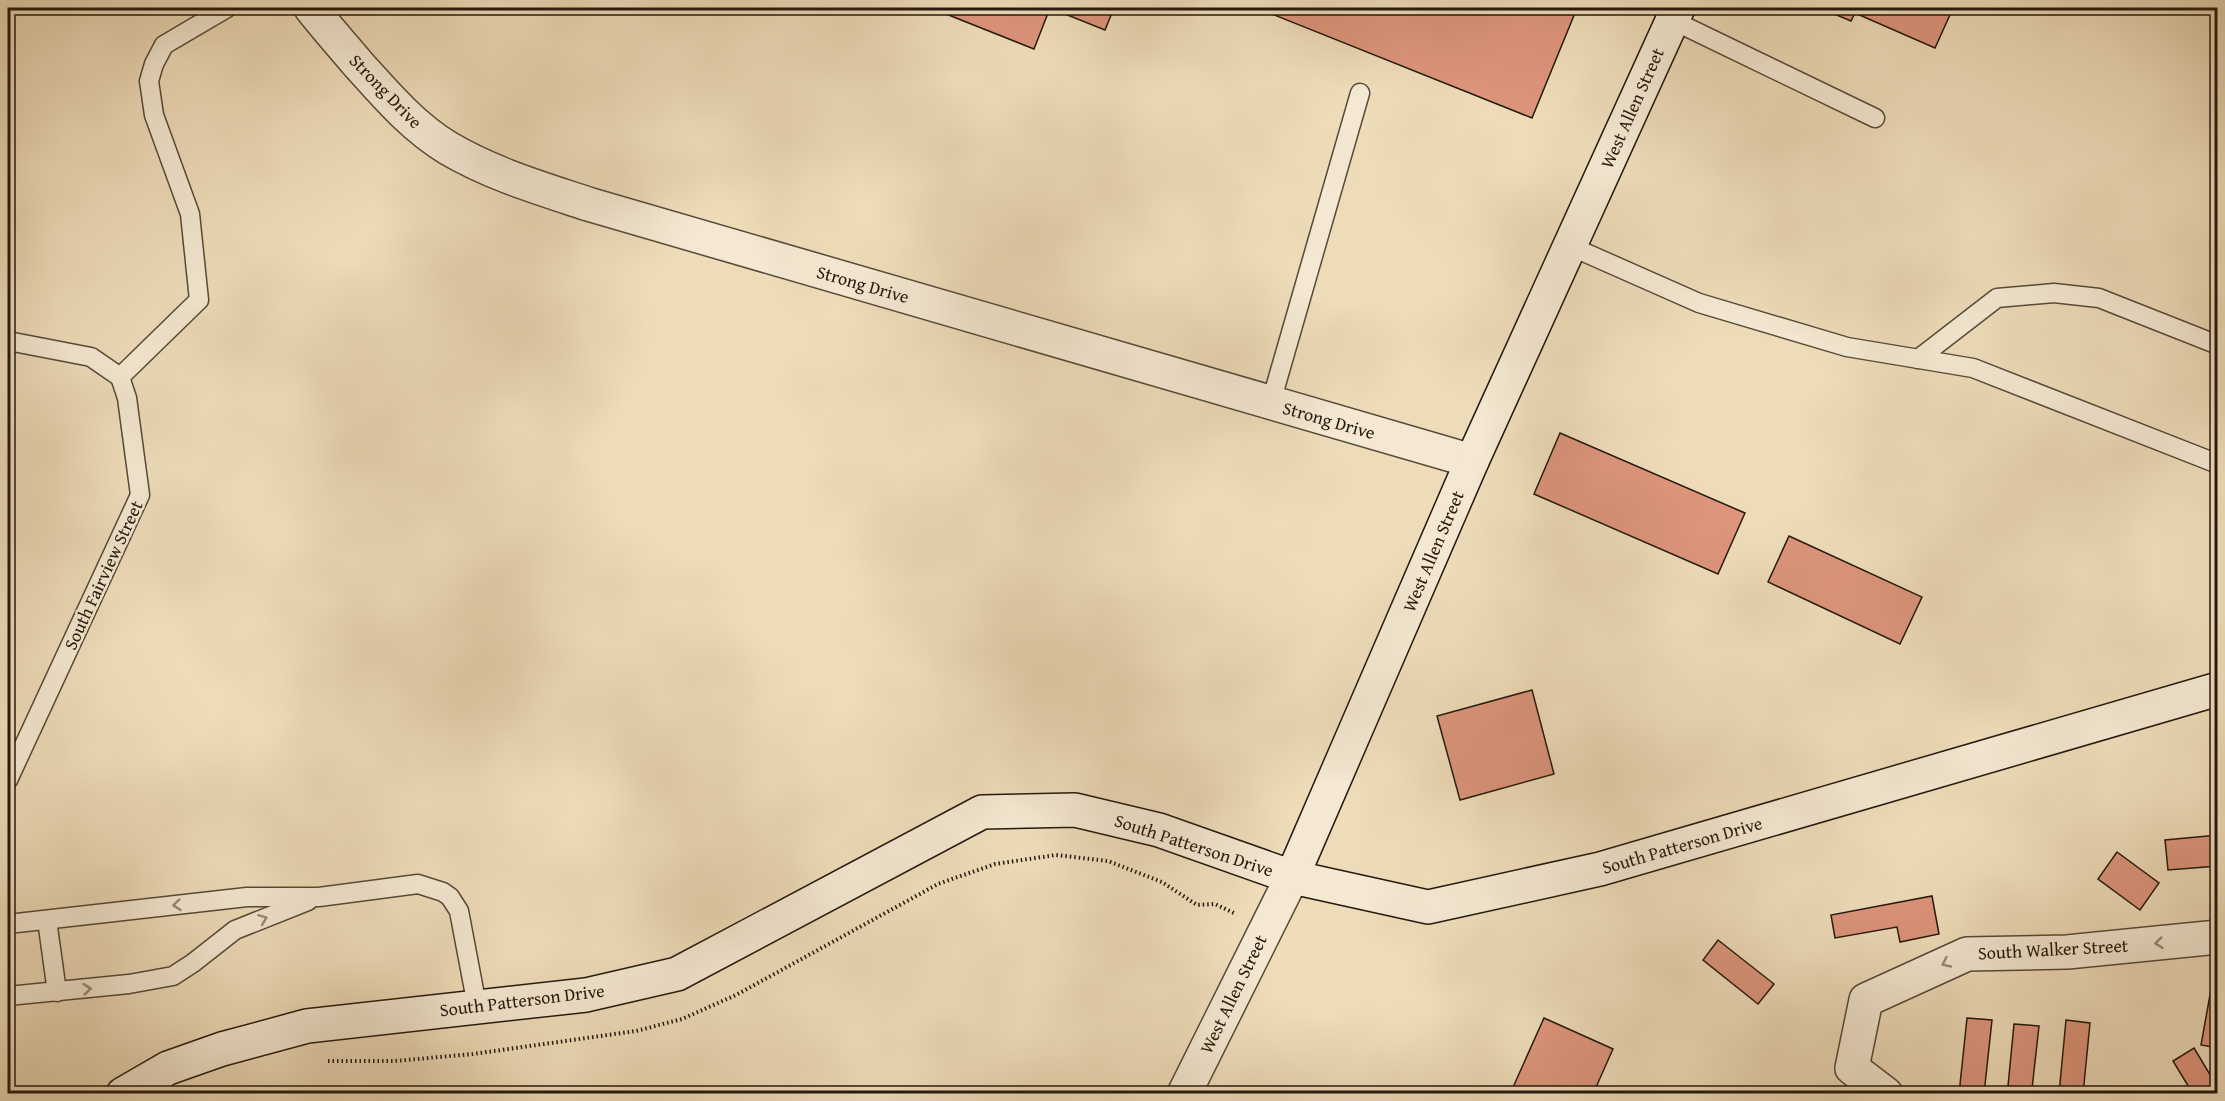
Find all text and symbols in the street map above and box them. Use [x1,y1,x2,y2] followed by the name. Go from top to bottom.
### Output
[1593,43,1671,173] street label: West Allen Street
[343,47,429,135] street label: Strong Drive
[814,258,912,310] street label: Strong Drive
[1280,394,1378,446] street label: Strong Drive
[1395,485,1471,616] street label: West Allen Street
[57,495,150,654] street label: South Fairview Street
[1111,807,1277,883] street label: South Patterson Drive
[1599,809,1765,881] street label: South Patterson Drive
[173,898,182,911] one-way arrow
[257,914,268,926] one-way arrow
[1192,929,1274,1058] street label: West Allen Street
[1977,932,2129,966] street label: South Walker Street
[2155,936,2164,949] one-way arrow
[1941,956,1952,968] one-way arrow
[438,977,606,1023] street label: South Patterson Drive
[82,983,91,996] one-way arrow

